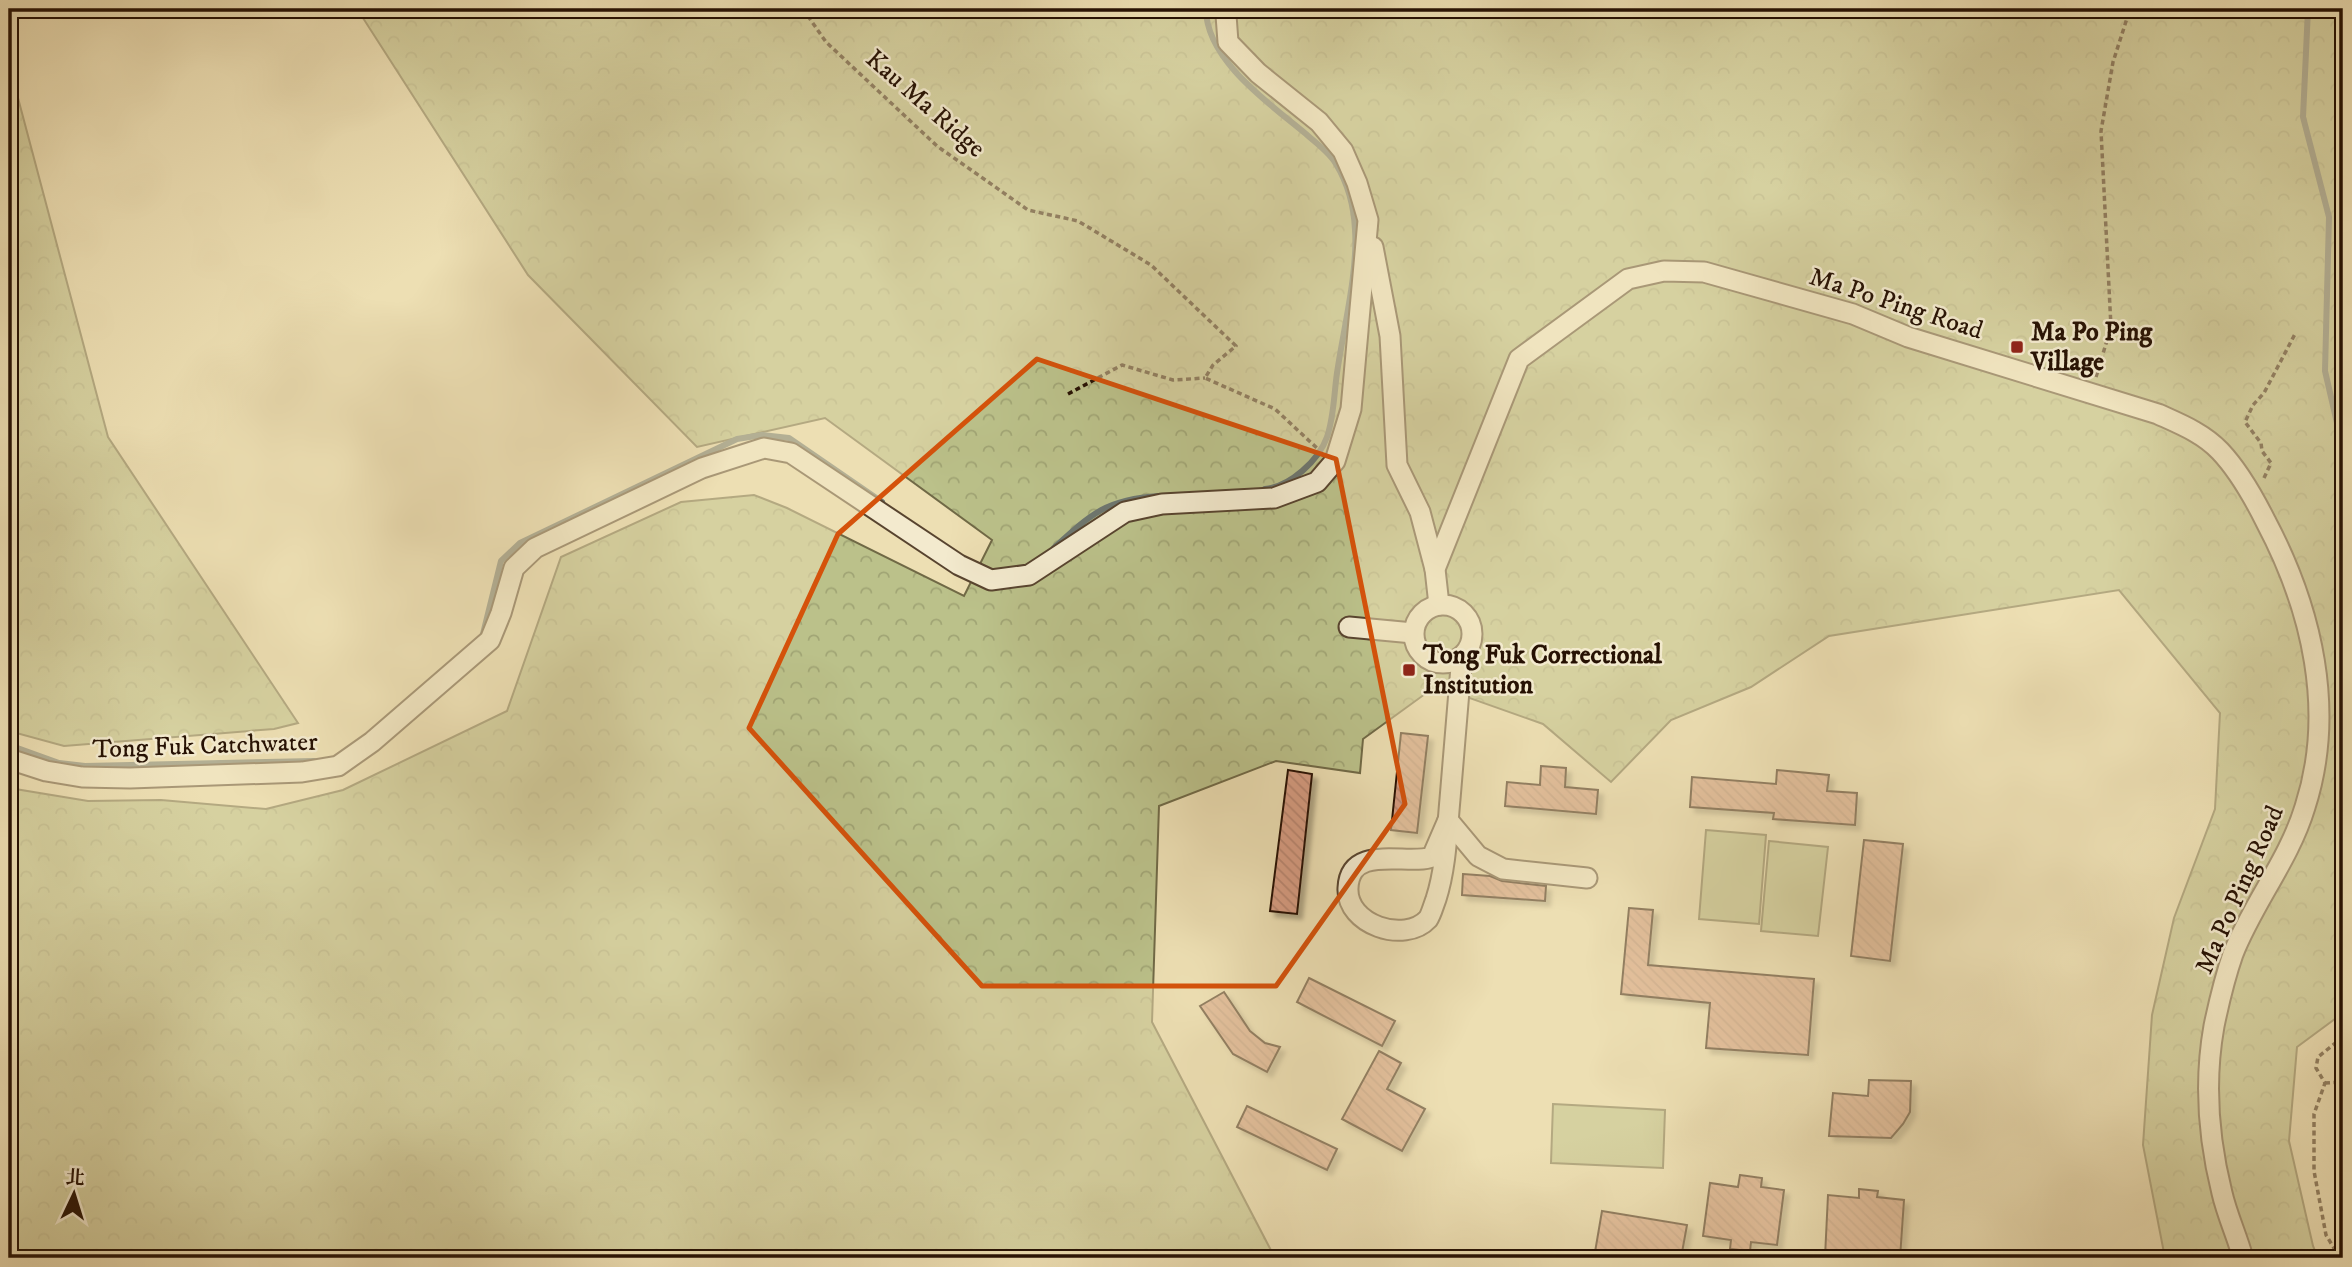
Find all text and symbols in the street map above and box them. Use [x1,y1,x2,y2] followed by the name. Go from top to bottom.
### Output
[858,43,992,165] street label: Kau Ma Ridge
[1805,260,1987,348] street label: Ma Po Ping Road
[2030,316,2154,379] place label: Ma Po Ping Village
[2009,339,2025,355] marker: Ma Po Ping Village
[1422,639,1663,702] place label: Tong Fuk Correctional Institution
[1401,662,1417,678] marker: Tong Fuk Correctional Institution
[92,726,319,766] street label: Tong Fuk Catchwater
[2188,801,2292,979] street label: Ma Po Ping Road
[38,1158,108,1228] north arrow
[65,1166,85,1191] text: 北

